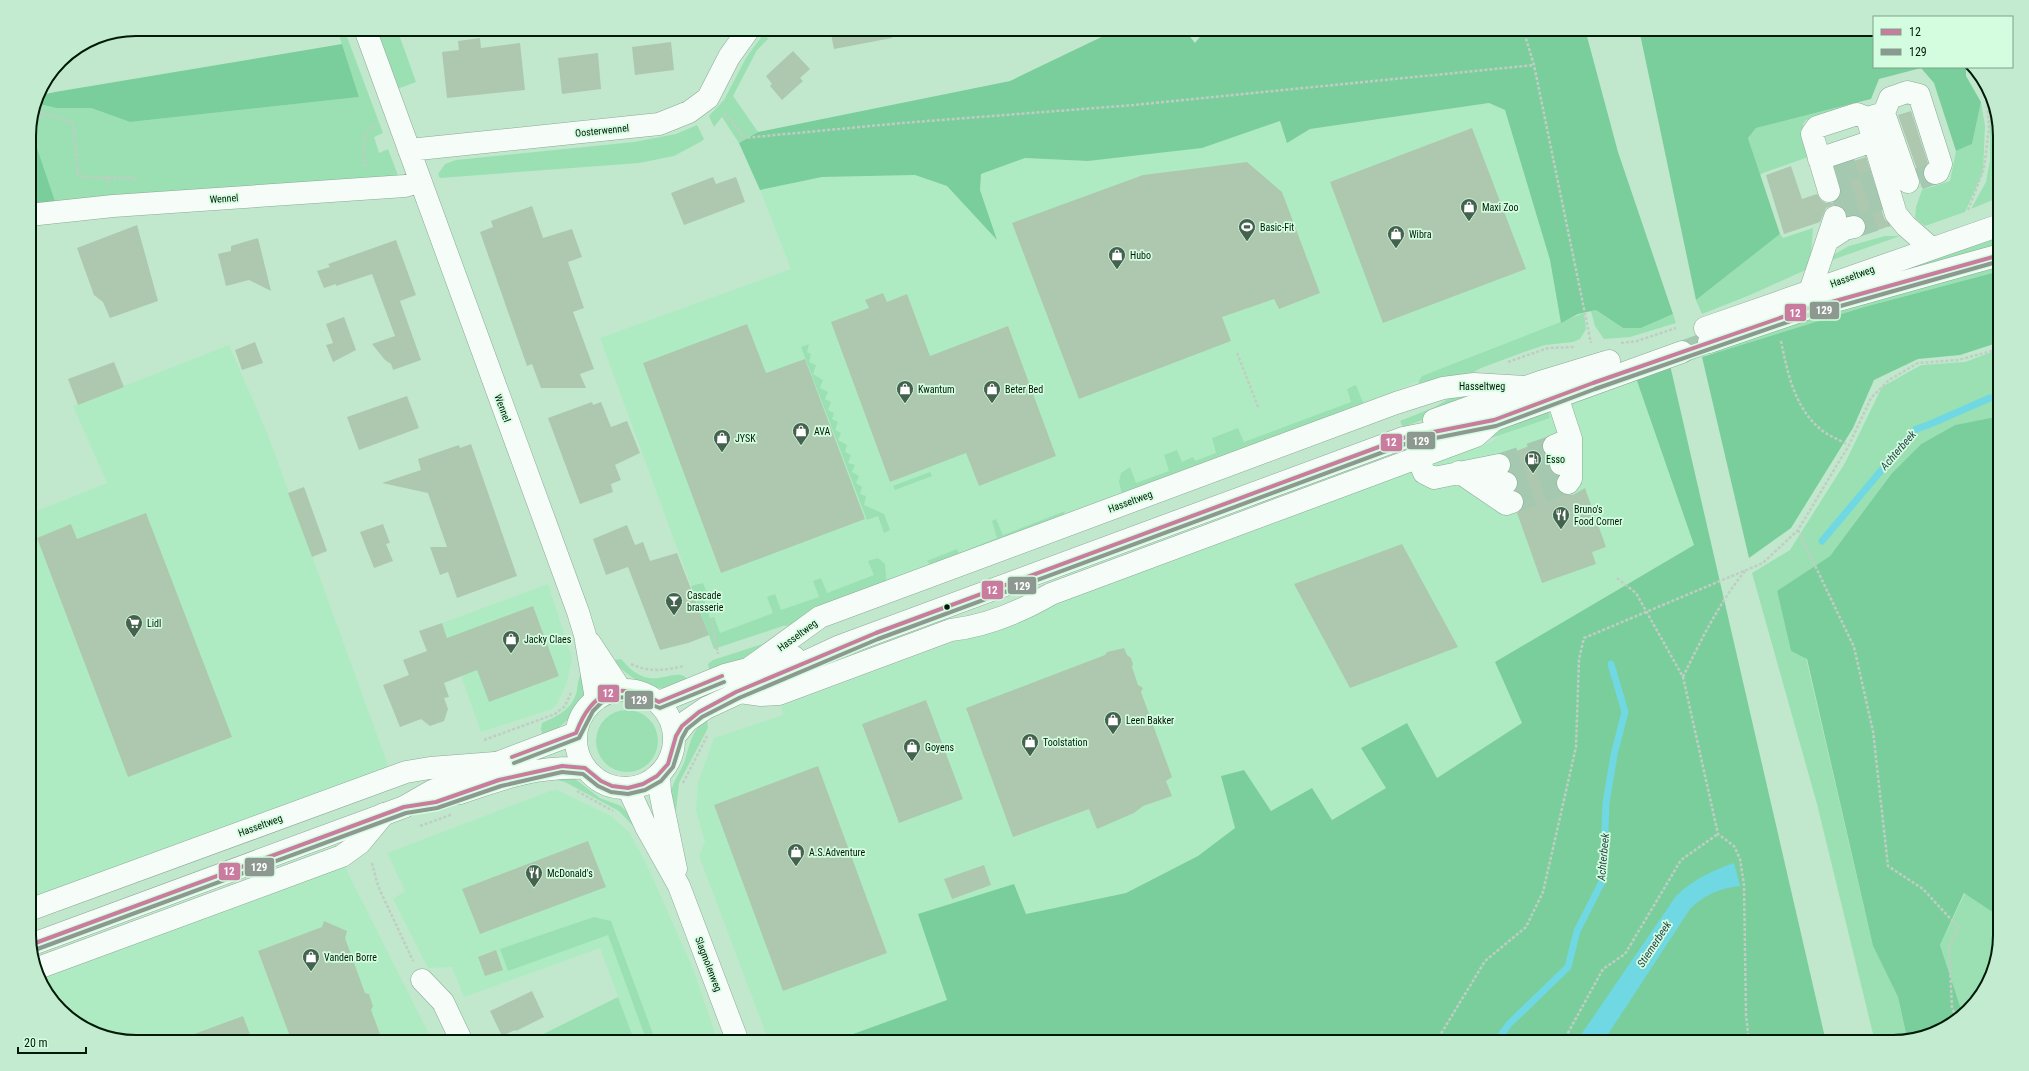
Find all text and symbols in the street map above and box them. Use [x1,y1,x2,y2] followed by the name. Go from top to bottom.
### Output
[1873,16,2013,68] legend
[1909,25,1921,39] text: 12
[1909,45,1927,59] text: 129
[575,122,630,139] street label: Oosterwennel
[209,192,239,205] street label: Wennel
[1459,197,1479,222] shop icon: Maxi Zoo
[1482,202,1519,213] place label: Maxi Zoo
[1237,217,1257,242] sports icon: Basic-Fit
[1260,222,1294,233] place label: Basic-Fit
[1386,224,1406,249] shop icon: Wibra
[1409,229,1432,240] place label: Wibra
[1107,245,1127,270] shop icon: Hubo
[1130,250,1151,261] place label: Hubo
[1829,263,1876,290] street label: Hasseltweg
[1809,301,1840,320] line badge: 129
[1784,303,1807,322] line badge: 12
[1816,304,1832,317] text: 129
[1789,307,1801,320] text: 12
[895,379,915,404] shop icon: Kwantum
[982,379,1002,404] shop icon: Beter Bed
[1459,381,1505,392] street label: Hasseltweg
[918,384,955,395] place label: Kwantum
[1005,384,1043,395] place label: Beter Bed
[492,393,513,424] street label: Wennel
[791,421,811,446] shop icon: AVA
[814,426,831,437] place label: AVA
[712,428,732,453] shop icon: JYSK
[1877,428,1919,473] water label: Achterbeek
[1406,431,1436,450] line badge: 129
[735,433,756,444] place label: JYSK
[1380,433,1403,452] line badge: 12
[1413,435,1429,448] text: 129
[1385,436,1397,449] text: 12
[1523,449,1543,474] fuel station icon: Esso
[1546,454,1565,465] place label: Esso
[1107,488,1154,515] street label: Hasseltweg
[1574,504,1622,527] place label: Bruno's Food Corner
[1551,505,1571,530] restaurant icon: Bruno's Food Corner
[1007,576,1037,595] line badge: 129
[981,580,1004,600] line badge: 12
[1014,580,1030,593] text: 129
[986,584,998,597] text: 12
[687,590,724,613] place label: Cascade brasserie
[664,591,684,616] bar icon: Cascade brasserie
[942,602,952,612] unlabelled marker
[124,613,144,638] supermarket icon: Lidl
[775,617,819,653] street label: Hasseltweg
[147,618,161,629] place label: Lidl
[501,629,521,654] shop icon: Jacky Claes
[524,634,572,645] place label: Jacky Claes
[597,684,620,703] line badge: 12
[602,687,614,700] text: 12
[624,690,654,710] line badge: 129
[631,694,647,707] text: 129
[1103,710,1123,735] shop icon: Leen Bakker
[1126,715,1174,726] place label: Leen Bakker
[1020,732,1040,757] shop icon: Toolstation
[902,737,922,762] shop icon: Goyens
[1043,737,1088,748] place label: Toolstation
[925,742,954,753] place label: Goyens
[237,812,284,839] street label: Hasseltweg
[1595,833,1612,882] water label: Achterbeek
[786,842,806,867] shop icon: A.S.Adventure
[809,847,865,858] place label: A.S.Adventure
[244,857,275,877] line badge: 129
[251,861,267,874] text: 129
[218,862,241,881] line badge: 12
[524,863,544,888] restaurant icon: McDonald's
[223,865,235,878] text: 12
[547,868,593,879] place label: McDonald's
[1635,919,1674,970] water label: Stiemerbeek
[693,935,724,993] street label: Slagmolenweg
[301,947,321,972] shop icon: Vanden Borre
[324,952,377,963] place label: Vanden Borre
[18,1029,86,1055] scale bar
[24,1036,48,1050] text: 20 m

